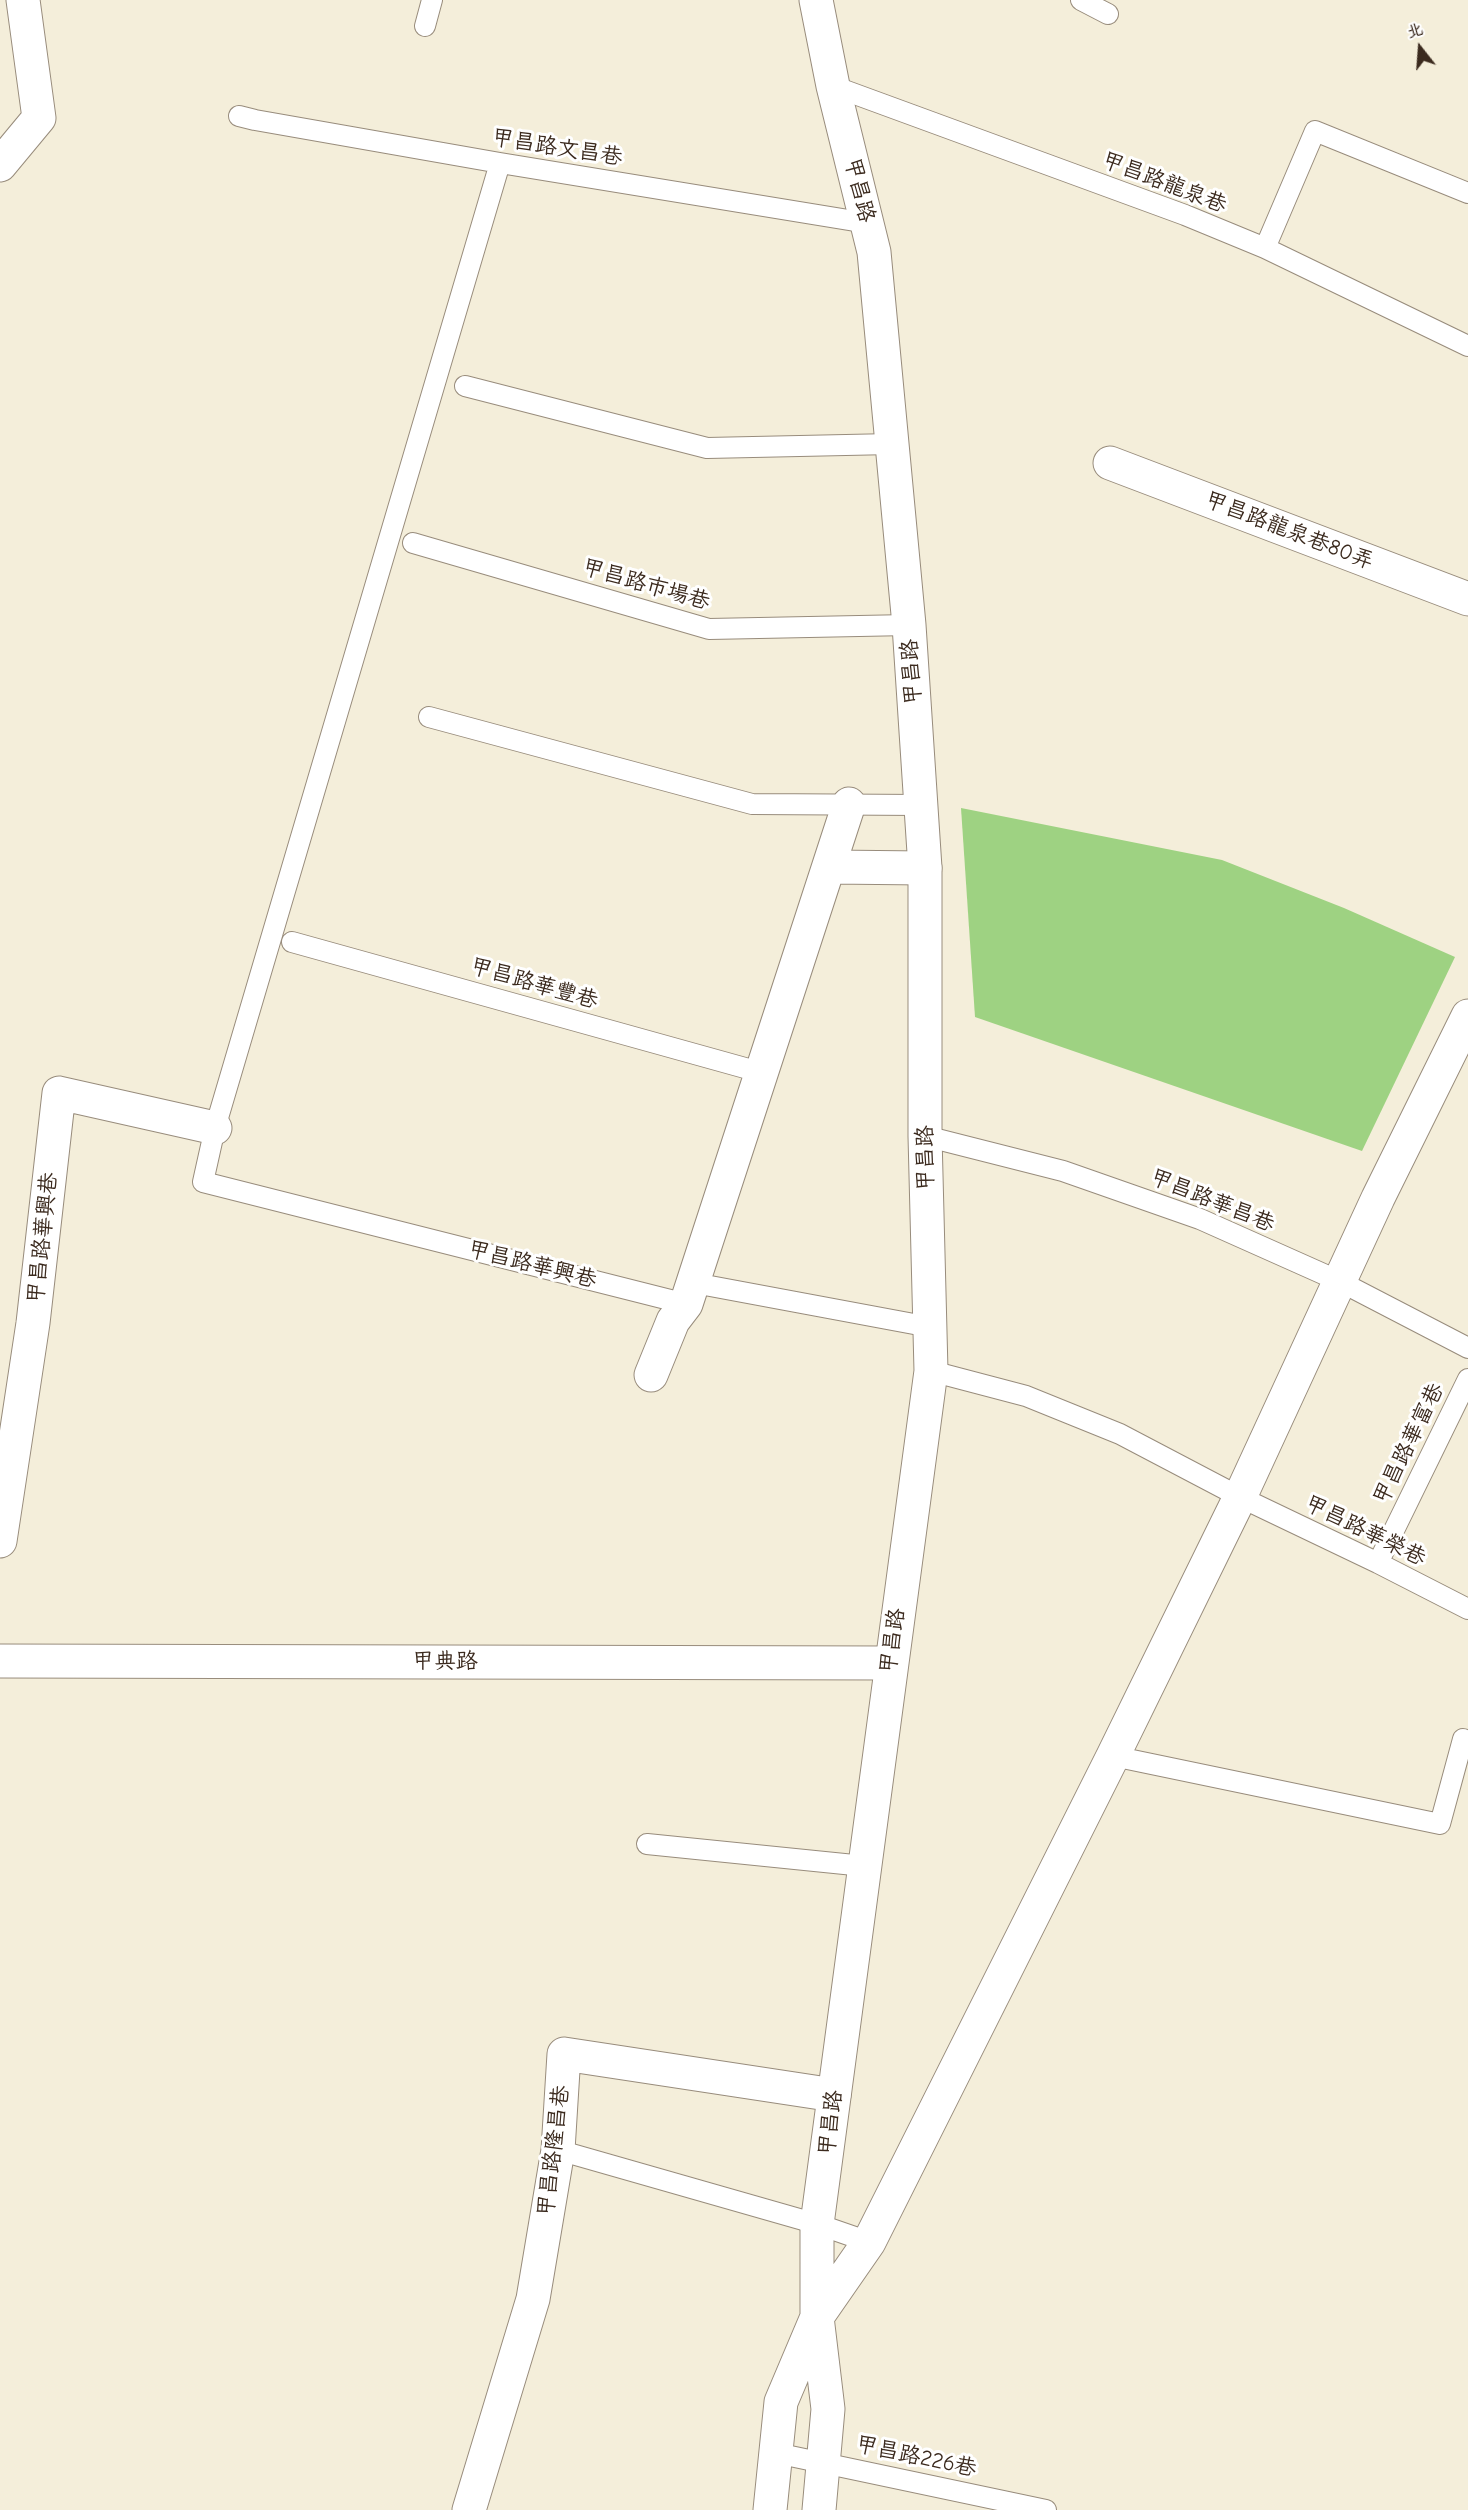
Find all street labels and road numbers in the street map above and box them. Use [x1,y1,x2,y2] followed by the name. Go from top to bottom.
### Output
[490,125,624,171] street label: 甲昌路文昌巷
[1098,147,1230,219] street label: 甲昌路龍泉巷
[838,155,880,225] street label: 甲昌路
[1201,487,1377,575] street label: 甲昌路龍泉巷80弄
[579,554,713,616] street label: 甲昌路市場巷
[897,638,927,706] street label: 甲昌路
[467,953,601,1015] street label: 甲昌路華豐巷
[912,1125,940,1191] street label: 甲昌路
[1146,1164,1278,1238] street label: 甲昌路華昌巷
[23,1171,63,1305] street label: 甲昌路華興巷
[465,1236,599,1294] street label: 甲昌路華興巷
[1368,1379,1450,1509] street label: 甲昌路華富巷
[1300,1490,1430,1572] street label: 甲昌路華榮巷
[875,1606,911,1676] street label: 甲昌路
[412,1649,478,1675] street label: 甲典路
[533,2084,575,2218] street label: 甲昌路隆昌巷
[814,2089,848,2157] street label: 甲昌路
[853,2431,979,2483] street label: 甲昌路226巷

